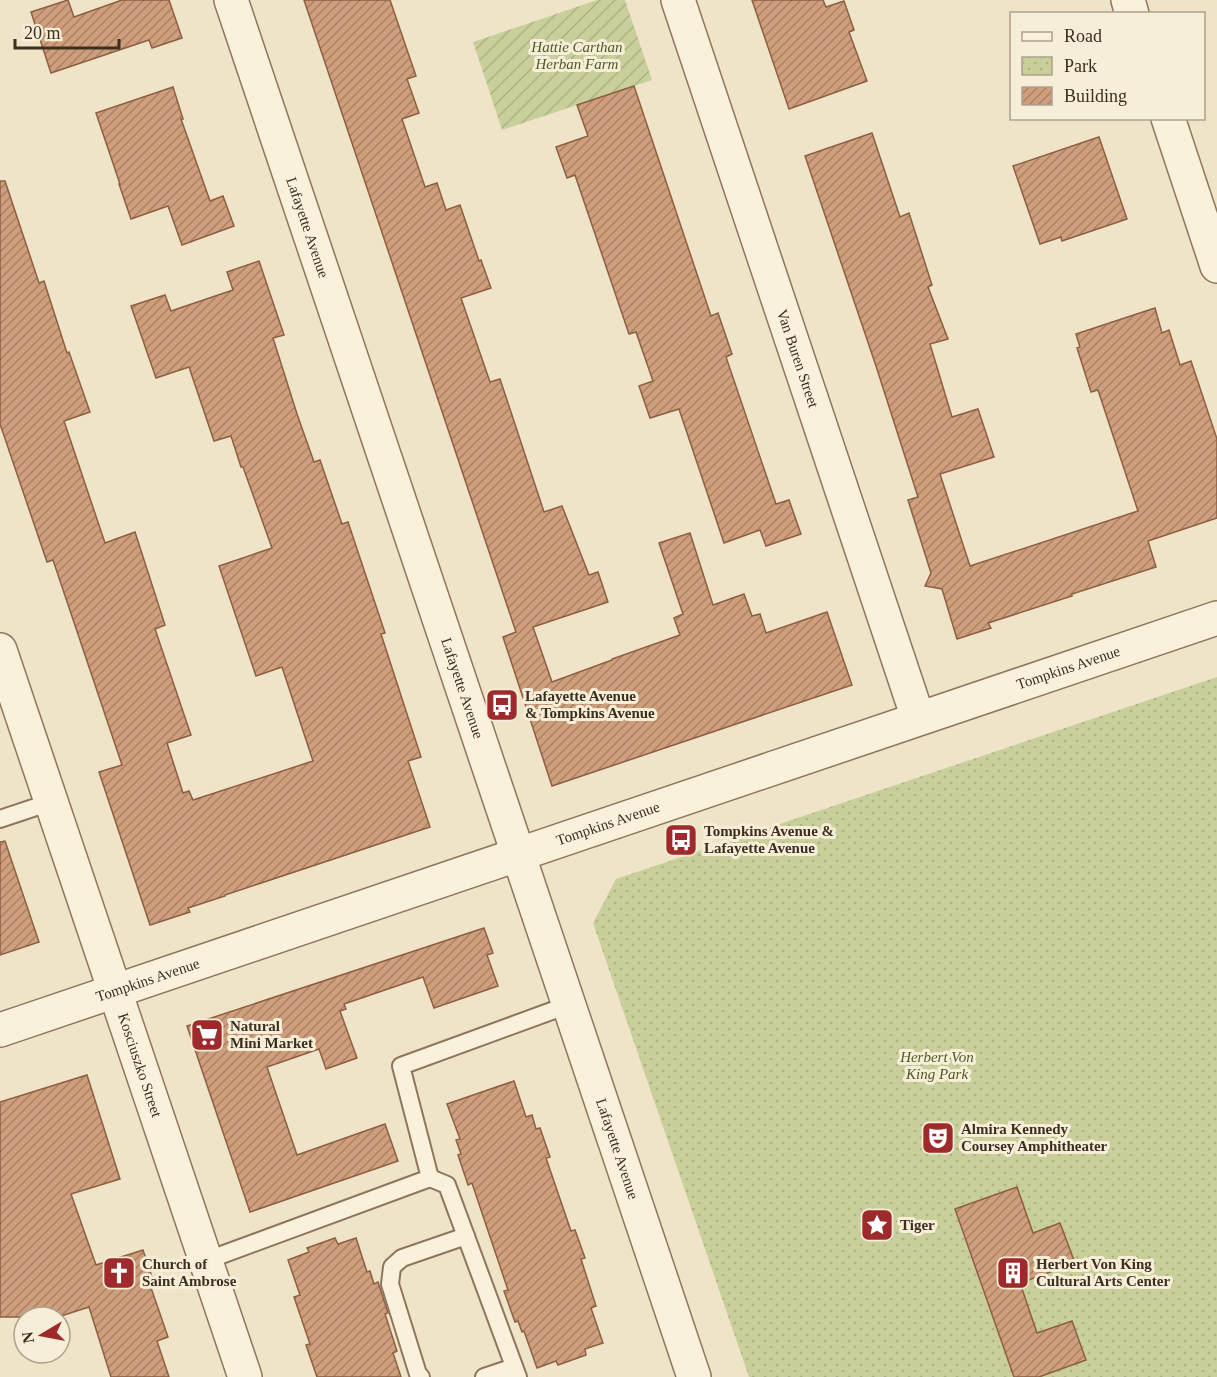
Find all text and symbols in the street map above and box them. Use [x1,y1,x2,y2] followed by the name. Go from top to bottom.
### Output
[15,12,118,50] scale bar
[1010,12,1205,120] legend
[24,23,61,43] text: 20 m
[1064,26,1102,46] text: Road
[530,39,623,72] park label: Hattie Carthan Herban Farm
[1064,56,1097,76] text: Park
[1064,86,1127,106] text: Building
[283,175,332,280] street label: Lafayette Avenue
[774,307,822,410] street label: Van Buren Street
[438,636,487,741] street label: Lafayette Avenue
[1014,643,1122,693] street label: Tompkins Avenue
[484,687,520,723] bus stop icon: Lafayette Avenue & Tompkins Avenue
[525,688,655,721] place label: Lafayette Avenue & Tompkins Avenue
[554,798,662,848] street label: Tompkins Avenue
[663,822,699,858] bus stop icon: Tompkins Avenue & Lafayette Avenue
[704,823,834,856] place label: Tompkins Avenue & Lafayette Avenue
[94,955,202,1005] street label: Tompkins Avenue
[115,1011,165,1120] street label: Kosciuszko Street
[189,1017,225,1053] supermarket icon: Natural Mini Market
[230,1018,313,1051] place label: Natural Mini Market
[899,1049,974,1082] park label: Herbert Von King Park
[593,1096,642,1202] street label: Lafayette Avenue
[920,1120,956,1156] theatre icon: Almira Kennedy Coursey Amphitheater
[961,1121,1108,1154] place label: Almira Kennedy Coursey Amphitheater
[859,1207,895,1243] place icon: Tiger
[900,1217,935,1233] place label: Tiger
[101,1255,137,1291] church icon: Church of Saint Ambrose
[995,1255,1031,1291] building icon: Herbert Von King Cultural Arts Center
[142,1256,237,1289] place label: Church of Saint Ambrose
[1036,1256,1170,1289] place label: Herbert Von King Cultural Arts Center
[12,1305,72,1365] north arrow
[18,1330,37,1345] text: N

